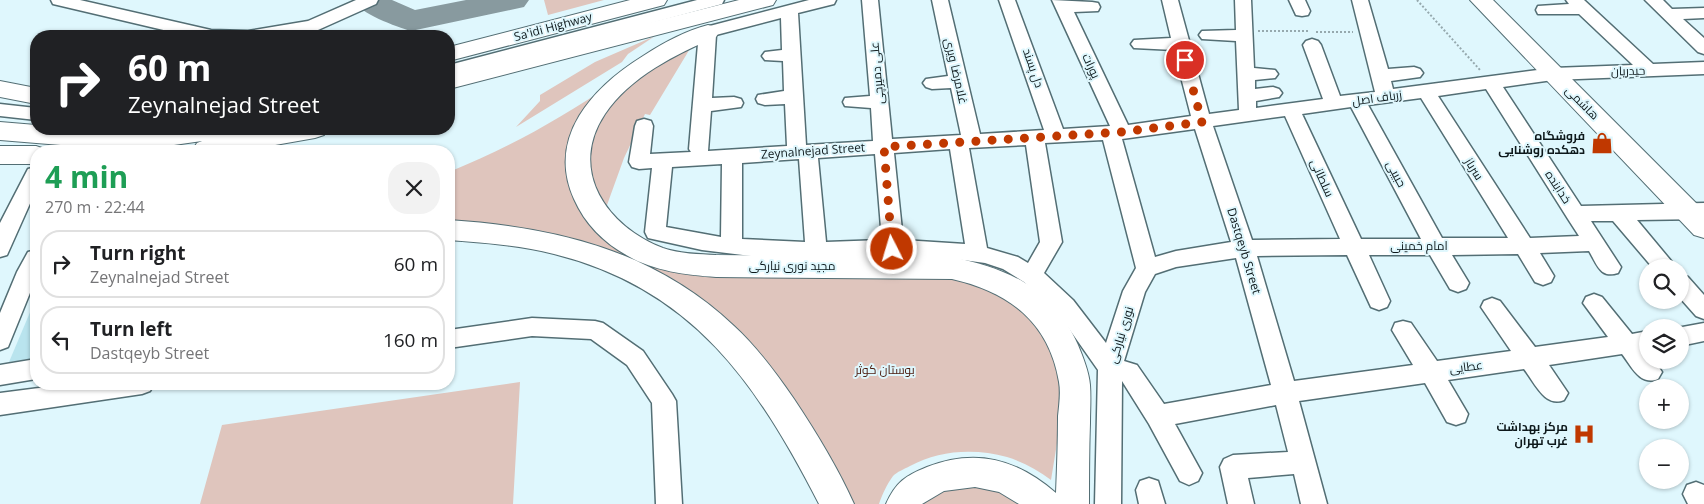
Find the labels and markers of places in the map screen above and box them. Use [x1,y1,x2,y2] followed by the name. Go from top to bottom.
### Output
[1164,39,1206,81] pin
[1498,127,1585,158] place label: فروشگاه دهکده روشنایی
[1589,130,1615,156] shop icon: فروشگاه دهکده روشنایی
[1497,418,1568,449] place label: مرکز بهداشت غرب تهران
[1571,421,1597,447] hospital icon: مرکز بهداشت غرب تهران

